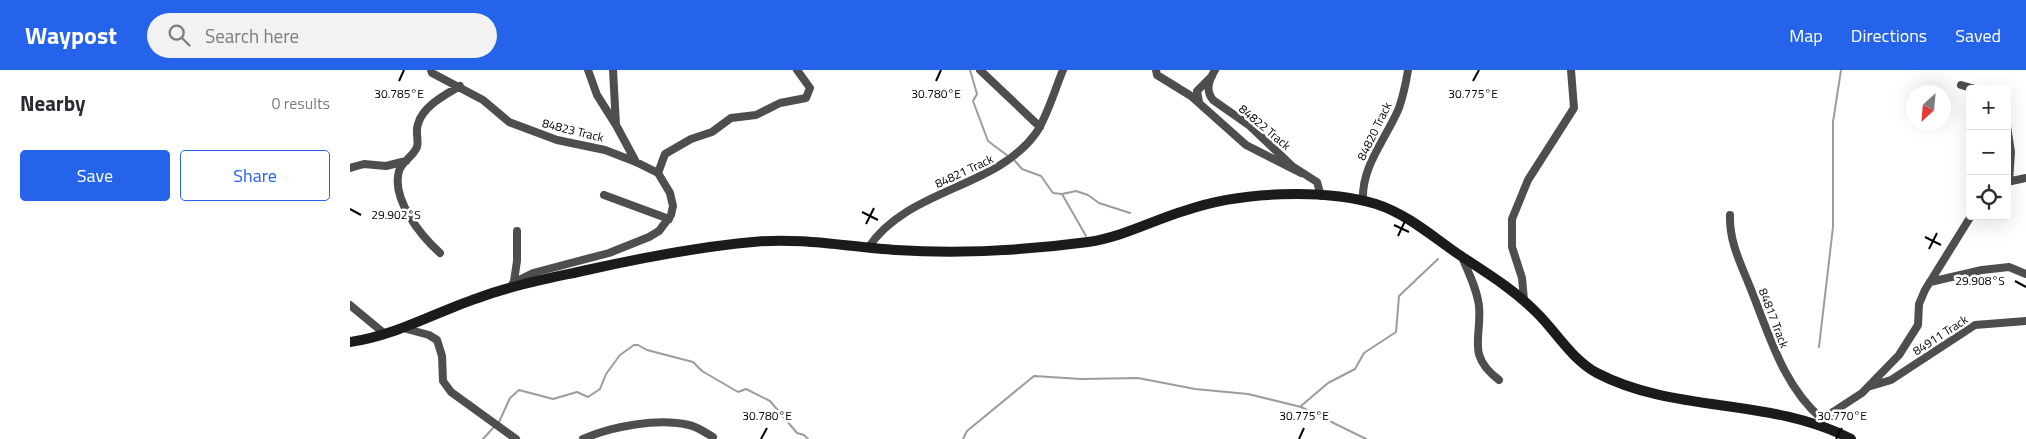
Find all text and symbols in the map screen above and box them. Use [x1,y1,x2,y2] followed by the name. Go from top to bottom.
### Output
[147,13,497,58] search box
[25,17,117,53] text: Waypost
[165,21,193,49] icon: search
[205,21,299,50] text: Search here
[1789,22,1823,49] text: Map
[1851,22,1927,49] text: Directions
[1955,22,2001,49] text: Saved
[374,84,424,103] text: 30.785°E
[911,84,961,103] text: 30.780°E
[1448,84,1498,103] text: 30.775°E
[1906,85,1951,130] north arrow
[1966,85,2011,220] map controls
[1966,85,2011,130] button: +
[20,87,85,119] text: Nearby
[271,91,330,115] text: 0 results
[1352,98,1396,163] street label: 84820 Track
[1235,100,1295,155] street label: 84822 Track
[540,113,606,147] street label: 84823 Track
[1966,130,2011,175] button: −
[932,149,997,193] street label: 84821 Track
[20,150,170,201] button: Save
[180,150,330,201] button: Share
[1966,175,2011,220] button: locate
[371,205,421,224] text: 29.902°S
[1955,271,2005,290] text: 29.908°S
[1754,285,1794,351] street label: 84817 Track
[1909,310,1972,360] street label: 84911 Track
[742,406,792,425] text: 30.780°E
[1279,406,1329,425] text: 30.775°E
[1817,406,1867,425] text: 30.770°E

